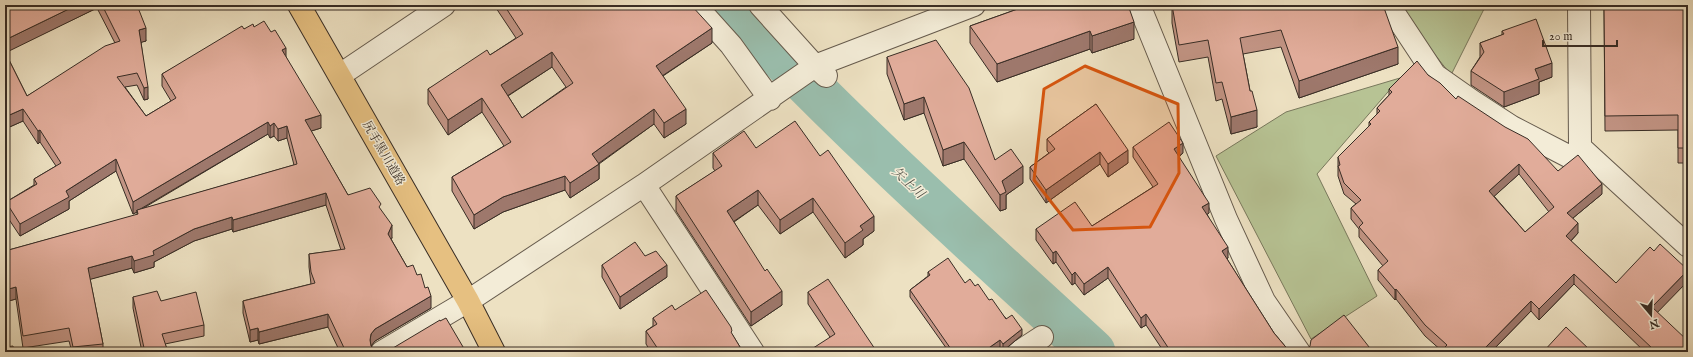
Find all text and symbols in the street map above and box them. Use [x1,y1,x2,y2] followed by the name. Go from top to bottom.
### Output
[1543,22,1617,48] scale bar
[1549,29,1572,44] text: 20 m
[359,118,408,188] street label: 尻手黒川道路
[888,164,929,204] water label: 矢上川
[1631,295,1671,335] north arrow
[1647,315,1662,332] text: N

